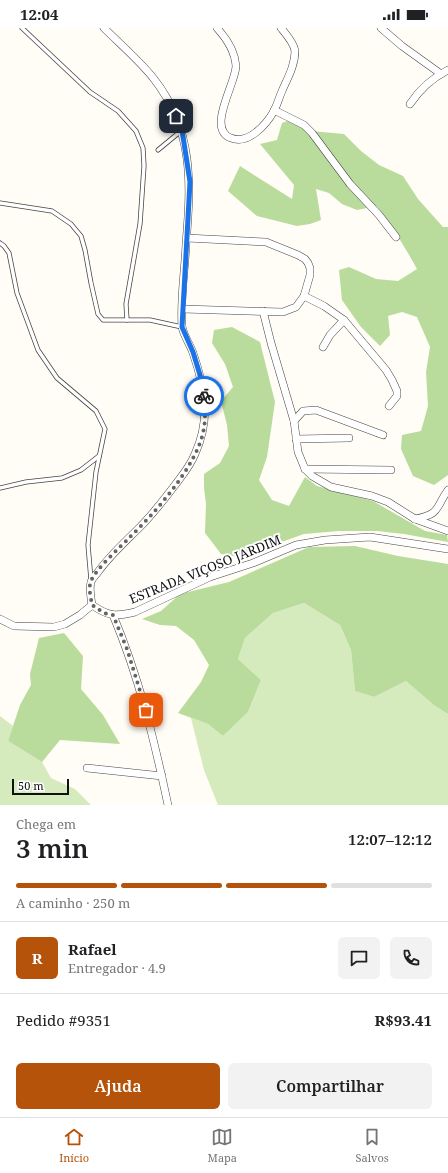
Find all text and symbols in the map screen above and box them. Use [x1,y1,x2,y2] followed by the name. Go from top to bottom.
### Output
[20,4,58,24] text: 12:04
[159,99,193,133] pin
[165,105,187,127] icon: home
[184,376,224,416] courier
[193,385,215,407] icon: bike
[126,530,284,608] street label: ESTRADA VIÇOSO JARDIM
[129,693,163,727] pin
[135,699,157,721] icon: bag
[12,777,69,796] scale bar
[18,778,44,793] text: 50 m
[16,815,76,833] text: Chega em
[348,829,432,849] text: 12:07–12:12
[16,830,89,866] text: 3 min
[16,894,130,912] text: A caminho · 250 m
[338,937,380,979] button: chat
[390,937,432,979] button: phone
[68,939,117,959] text: Rafael
[32,948,42,968] text: R
[68,959,166,977] text: Entregador · 4.9
[16,1010,111,1030] text: Pedido #9351
[375,1010,432,1030] text: R$93.41
[16,1063,220,1109] button: Ajuda
[228,1063,432,1109] button: Compartilhar
[59,1126,89,1165] tab: Início
[208,1126,237,1165] tab: Mapa
[356,1126,389,1165] tab: Salvos

